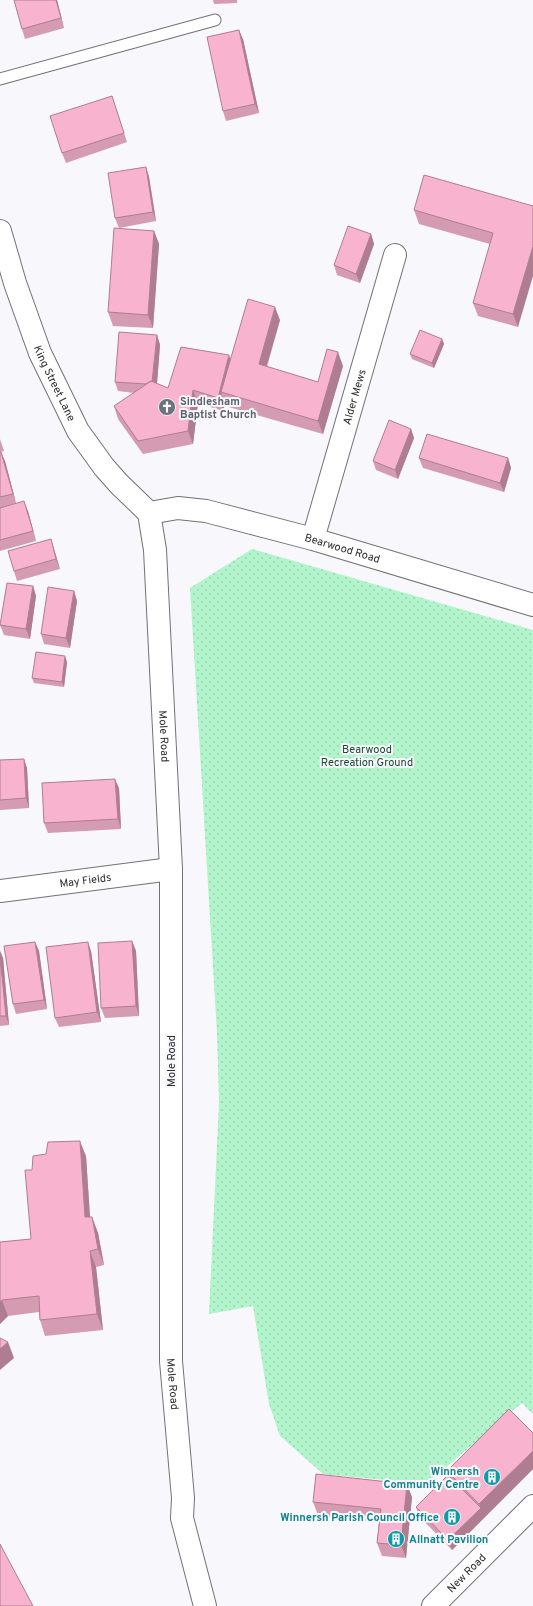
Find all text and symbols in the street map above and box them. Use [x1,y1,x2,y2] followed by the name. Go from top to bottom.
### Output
[30,344,78,424] street label: King Street Lane
[340,368,370,426] street label: Alder Mews
[180,395,256,422] place label: Sindlesham Baptist Church
[157,397,177,417] church icon: Sindlesham Baptist Church
[303,531,382,567] street label: Bearwood Road
[155,710,172,763] street label: Mole Road
[321,743,413,770] park label: Bearwood Recreation Ground
[59,871,112,891] street label: May Fields
[165,1035,179,1087] street label: Mole Road
[163,1358,181,1411] street label: Mole Road
[383,1465,479,1492] place label: Winnersh Community Centre
[482,1467,502,1487] building icon: Winnersh Community Centre
[442,1507,462,1527] building icon: Winnersh Parish Council Office
[280,1511,439,1525] place label: Winnersh Parish Council Office
[386,1529,406,1549] building icon: Allnatt Pavilion
[409,1533,488,1547] place label: Allnatt Pavilion
[444,1551,489,1596] street label: New Road

